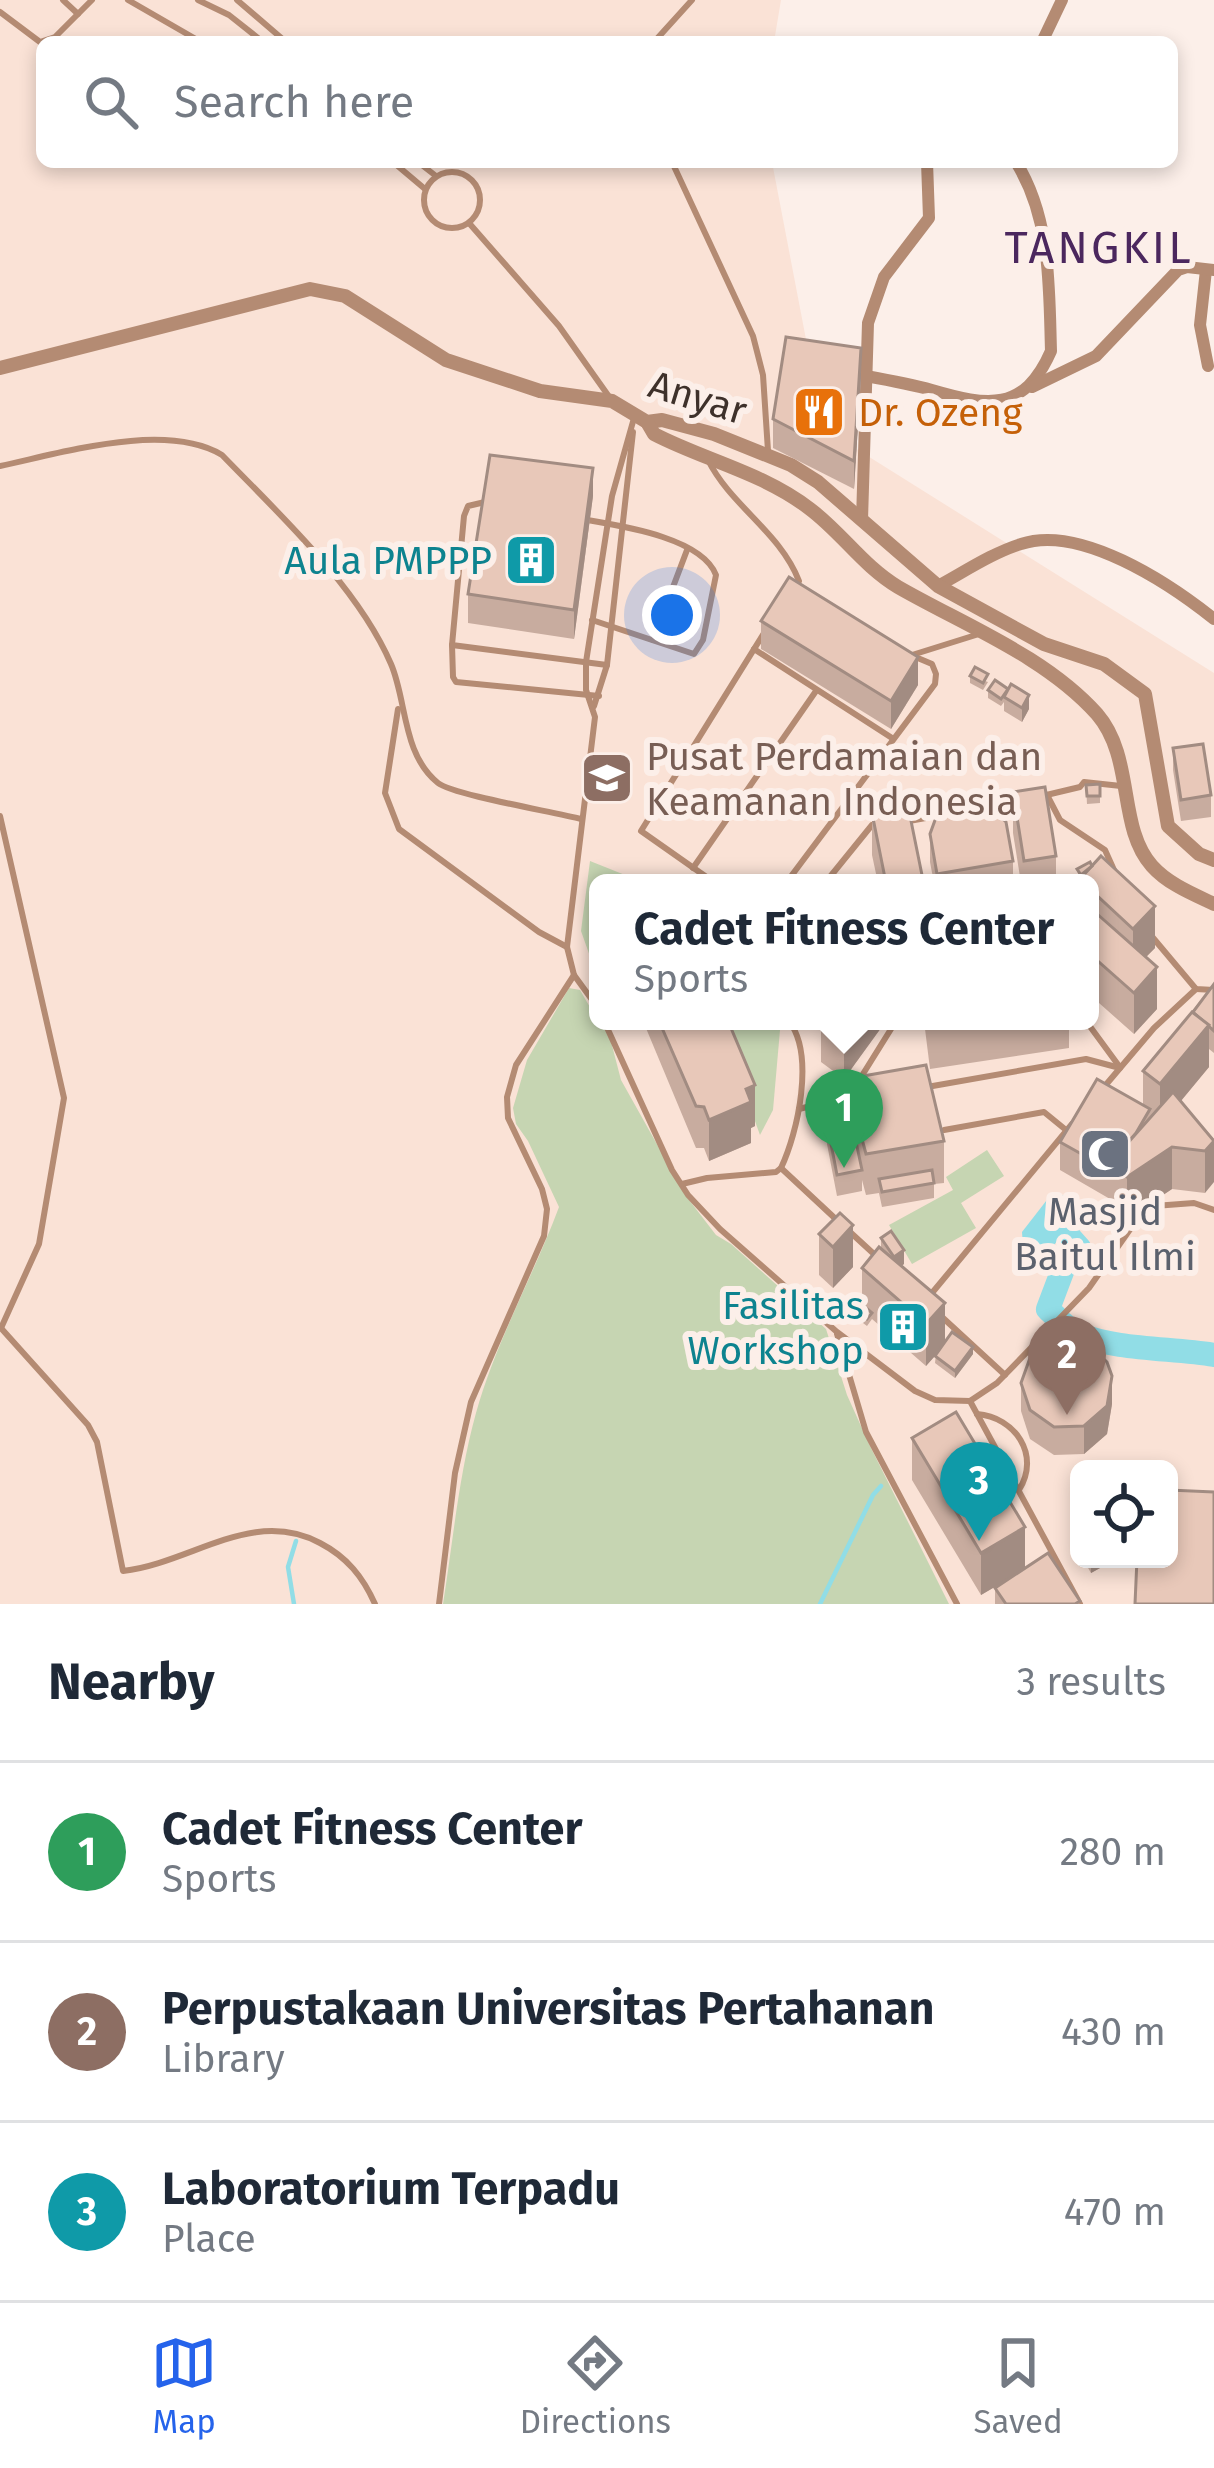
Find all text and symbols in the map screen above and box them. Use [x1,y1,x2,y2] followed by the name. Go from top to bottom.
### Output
[36,36,1178,168] search box
[78,69,144,135] icon: search
[174,75,414,129] text: Search here
[1004,221,1194,275] district label: TANGKIL
[643,361,752,435] street label: Anyar
[791,384,847,440] restaurant icon: Dr. Ozeng
[858,390,1023,436] place label: Dr. Ozeng
[503,532,559,588] building icon: Aula PMPPP
[284,538,492,584] place label: Aula PMPPP
[642,585,702,645] your location
[646,734,1042,825] place label: Pusat Perdamaian dan Keamanan Indonesia
[579,750,635,806] school or university icon: Pusat Perdamaian dan Keamanan Indonesia
[589,874,1099,1030] popup
[634,902,1054,956] text: Cadet Fitness Center
[634,956,748,1002] text: Sports
[805,1069,883,1168] pin: 1
[1077,1126,1133,1182] mosque icon: Masjid Baitul Ilmi
[1014,1189,1196,1280] place label: Masjid Baitul Ilmi
[688,1283,864,1374] place label: Fasilitas Workshop
[875,1299,931,1355] building icon: Fasilitas Workshop
[1028,1316,1106,1415] pin: 2
[940,1442,1018,1541] pin: 3
[1070,1460,1178,1568] map controls
[1070,1460,1178,1568] button: locate
[48,1651,214,1713] text: Nearby
[1016,1659,1166,1705] text: 3 results
[162,1802,582,1856] text: Cadet Fitness Center
[78,1829,96,1875] text: 1
[1060,1829,1166,1875] text: 280 m
[162,1856,277,1902] text: Sports
[162,1982,934,2036] text: Perpustakaan Universitas Pertahanan
[77,2009,97,2055] text: 2
[1061,2009,1166,2055] text: 430 m
[162,2036,285,2082] text: Library
[162,2162,620,2216] text: Laboratorium Terpadu
[77,2189,97,2235] text: 3
[1064,2189,1166,2235] text: 470 m
[162,2216,256,2262] text: Place
[151,2330,217,2442] tab: Map
[520,2330,671,2442] tab: Directions
[973,2330,1063,2442] tab: Saved

